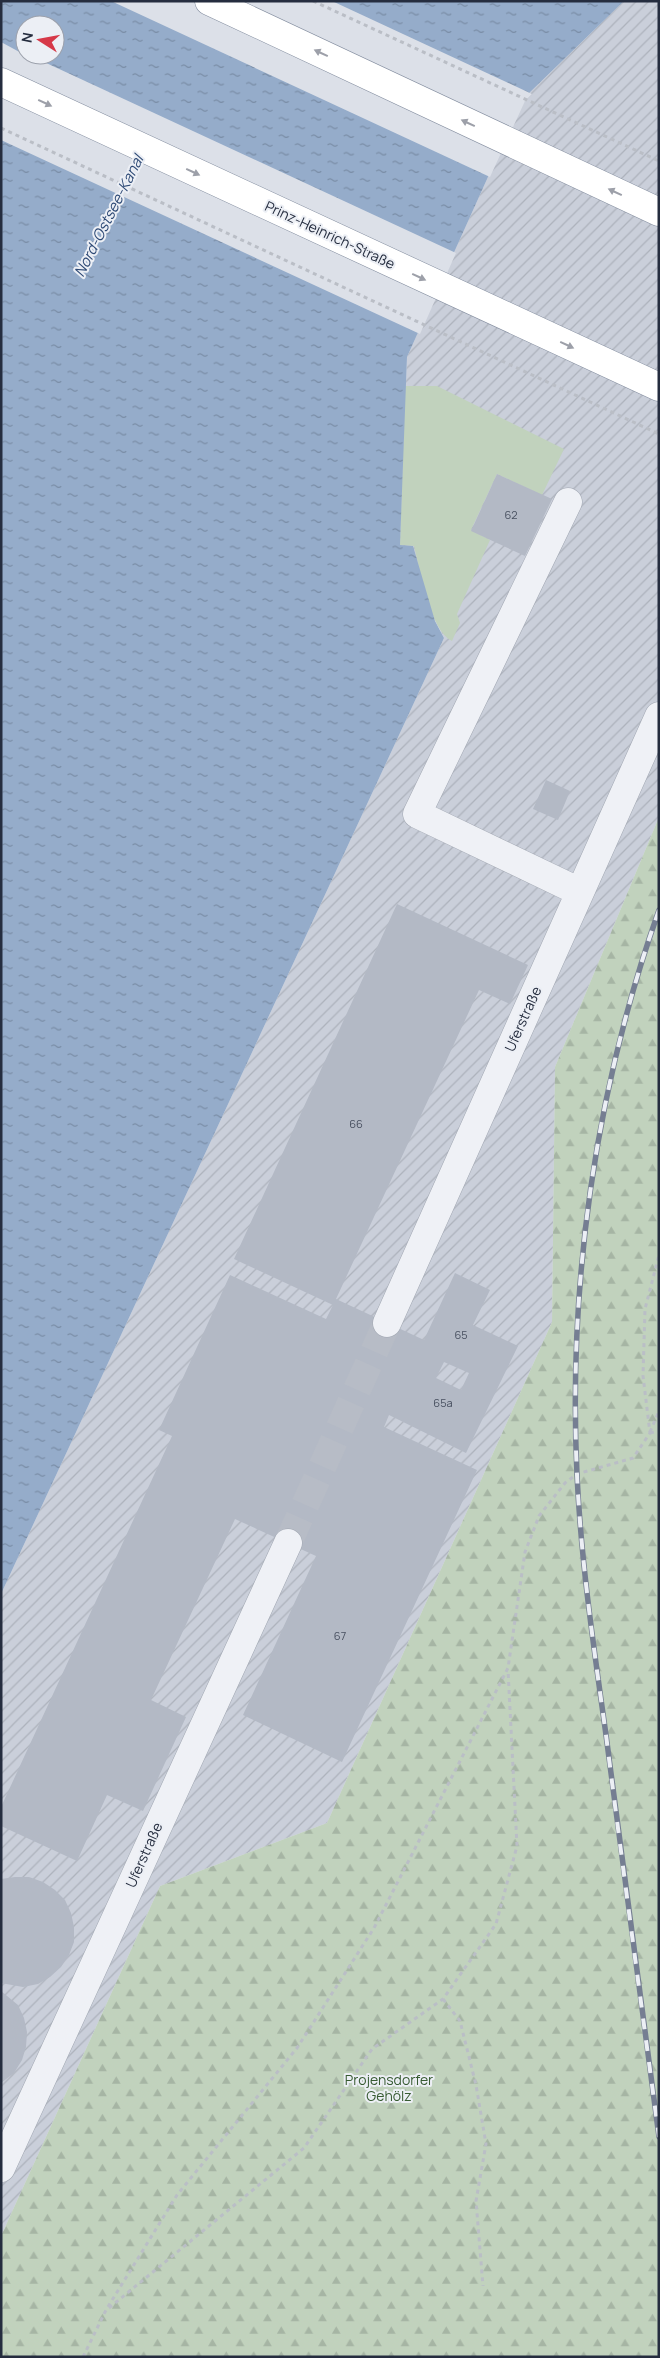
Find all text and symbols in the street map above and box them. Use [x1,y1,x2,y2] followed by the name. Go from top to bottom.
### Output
[15,15,65,65] north arrow
[16,31,37,44] text: N
[313,49,328,58] one-way arrow
[38,99,52,107] one-way arrow
[461,118,475,126] one-way arrow
[69,149,149,280] water label: Nord-Ostsee-Kanal
[185,167,200,176] one-way arrow
[608,187,622,195] one-way arrow
[262,196,398,273] street label: Prinz-Heinrich-Straße
[412,273,426,281] one-way arrow
[560,341,574,349] one-way arrow
[504,507,518,522] house number: 62
[500,983,545,1054] street label: Uferstraße
[349,1116,363,1131] house number: 66
[454,1327,468,1342] house number: 65
[433,1395,453,1410] house number: 65a
[334,1628,346,1643] house number: 67
[121,1819,166,1890] street label: Uferstraße
[345,2070,433,2105] park label: Projensdorfer Gehölz

